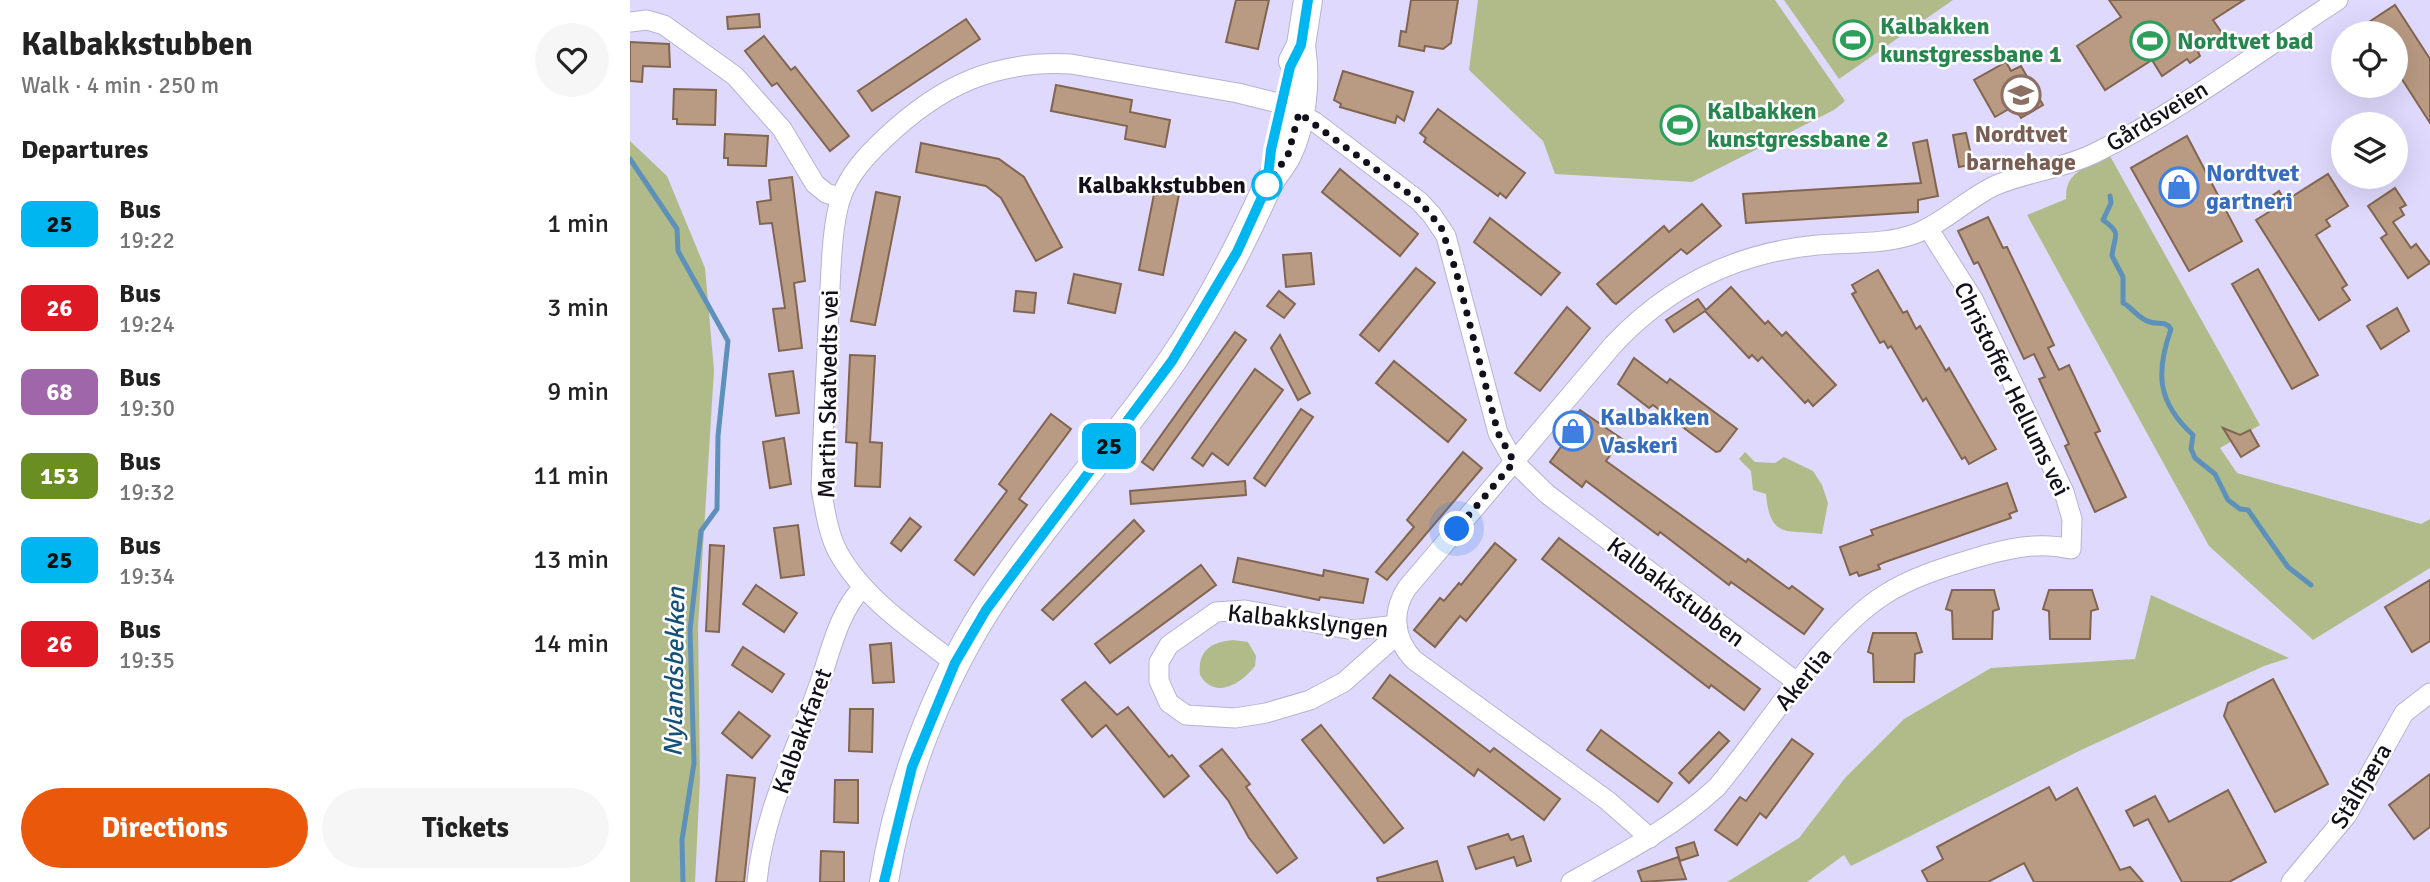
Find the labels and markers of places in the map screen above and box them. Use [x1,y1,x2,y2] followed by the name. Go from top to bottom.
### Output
[1880,11,2062,69] place label: Kalbakken kunstgressbane 1
[1832,19,1874,61] sports icon: Kalbakken kunstgressbane 1
[2129,20,2171,62] sports icon: Nordtvet bad
[2177,26,2314,56] place label: Nordtvet bad
[2000,74,2042,116] school or university icon: Nordtvet barnehage
[1707,96,1889,154] place label: Kalbakken kunstgressbane 2
[1659,104,1701,146] sports icon: Kalbakken kunstgressbane 2
[1966,119,2076,177] place label: Nordtvet barnehage
[2206,158,2299,216] place label: Nordtvet gartneri
[2158,166,2200,208] shop icon: Nordtvet gartneri
[1078,170,1246,200] place label: Kalbakkstubben
[1252,170,1282,200] marker: Kalbakkstubben
[1600,402,1710,460] place label: Kalbakken Vaskeri
[1552,410,1594,452] shop icon: Kalbakken Vaskeri

